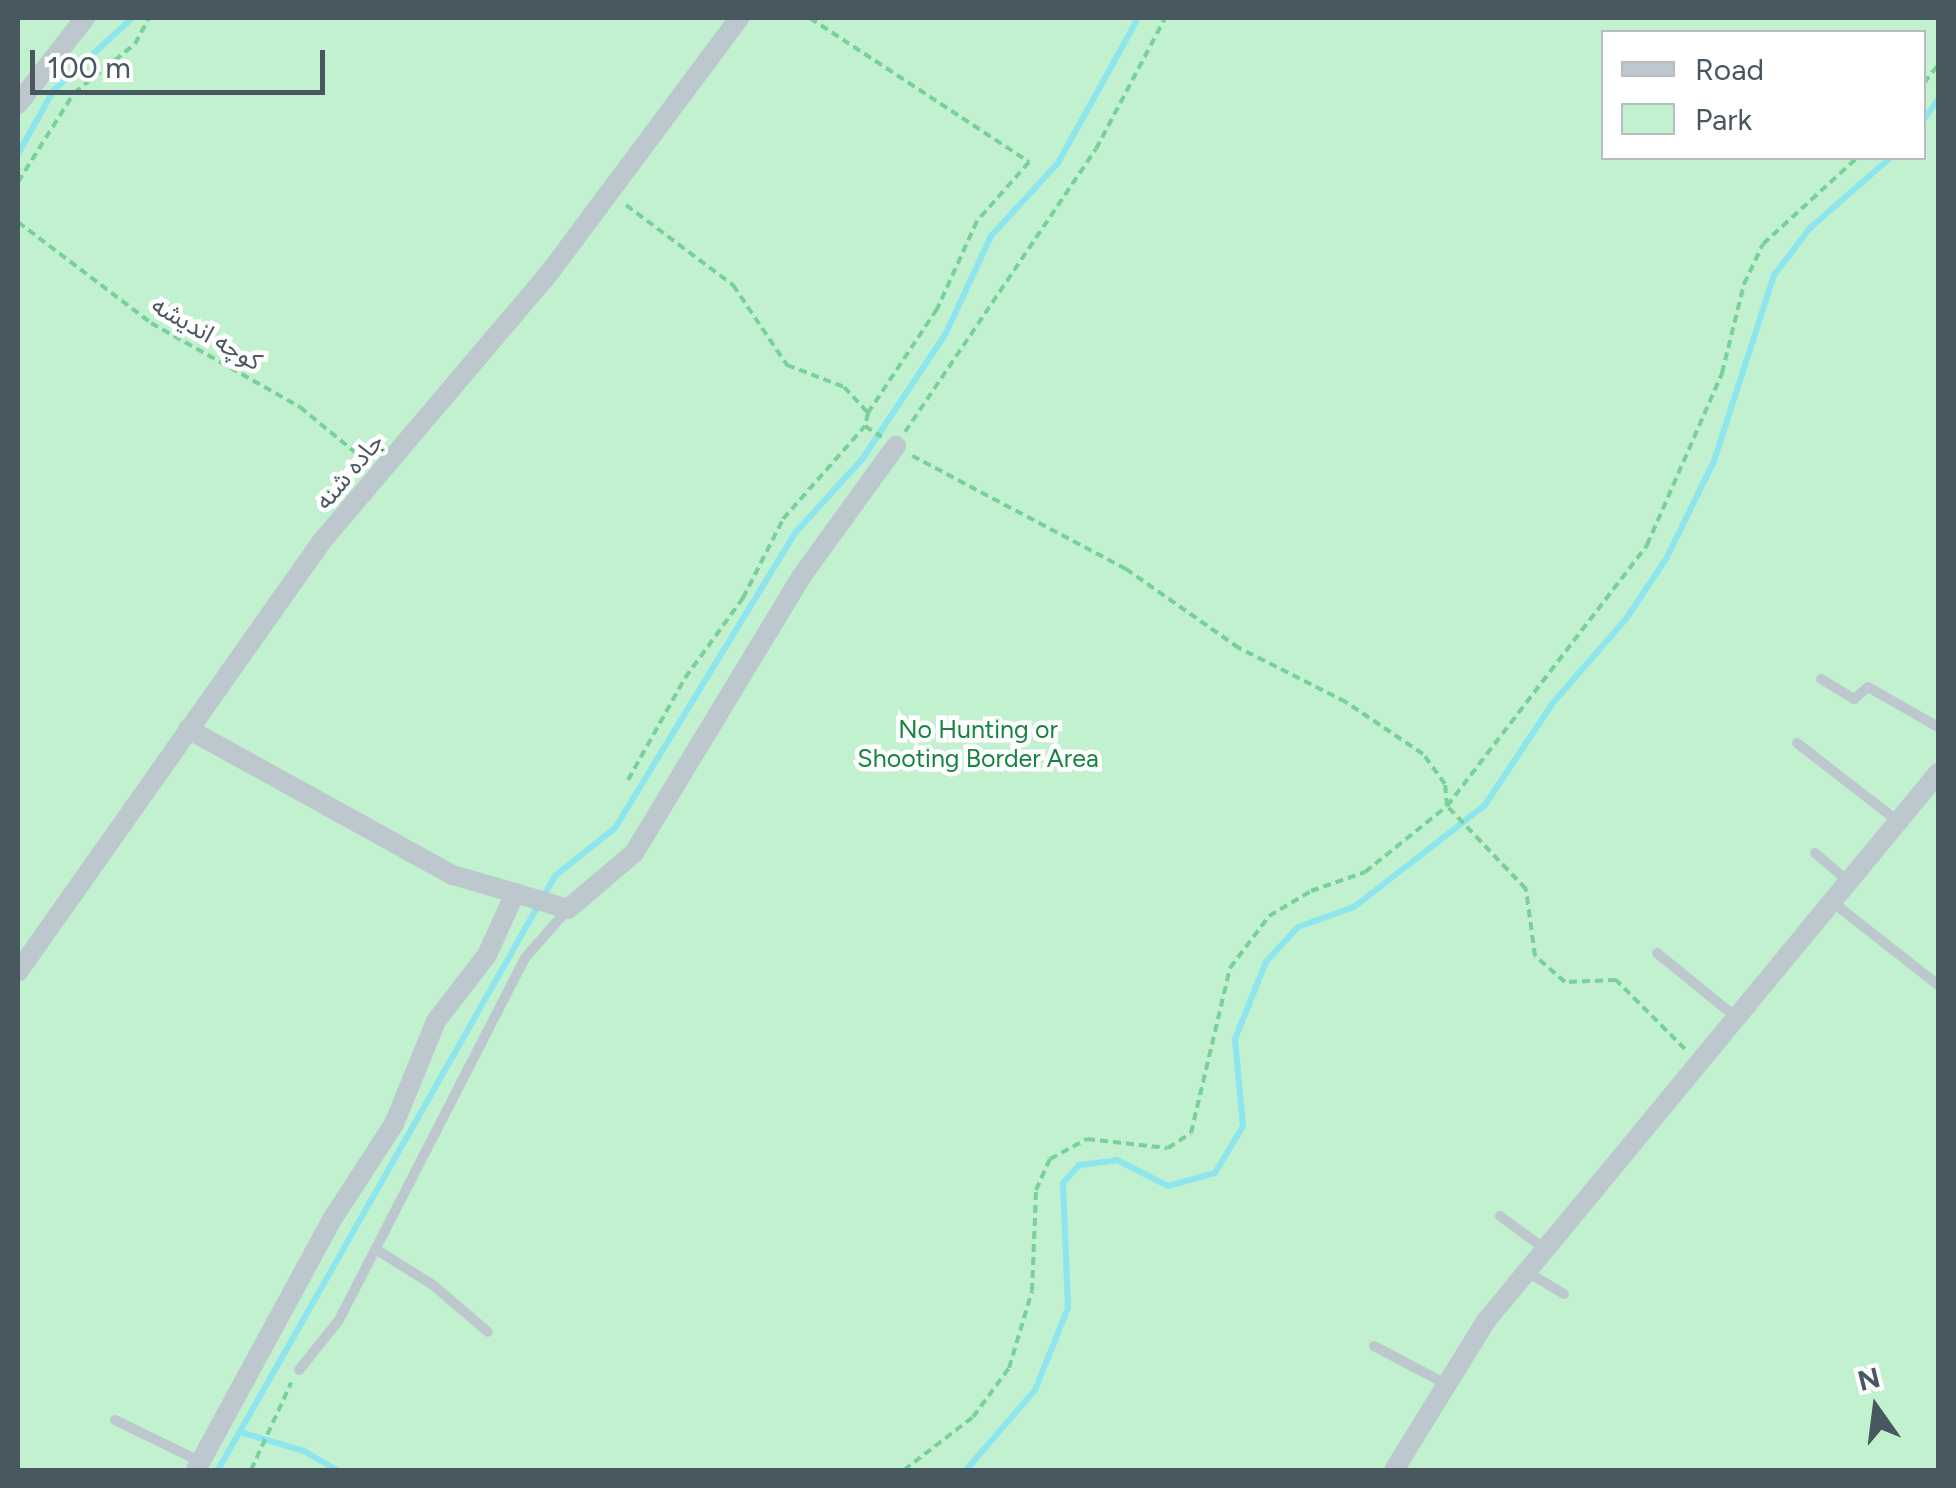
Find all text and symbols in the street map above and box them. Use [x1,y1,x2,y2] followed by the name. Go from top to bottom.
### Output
[35,30,330,92] scale bar
[1601,30,1926,160] legend
[47,49,131,86] text: 100 m
[1695,51,1764,88] text: Road
[1695,101,1752,138] text: Park
[147,290,267,376] street label: کوچه اندیشه
[308,427,390,515] street label: جاده شنه
[857,715,1099,774] park label: No Hunting or Shooting Border Area
[1826,1358,1926,1458] north arrow
[1854,1360,1883,1398] text: N

